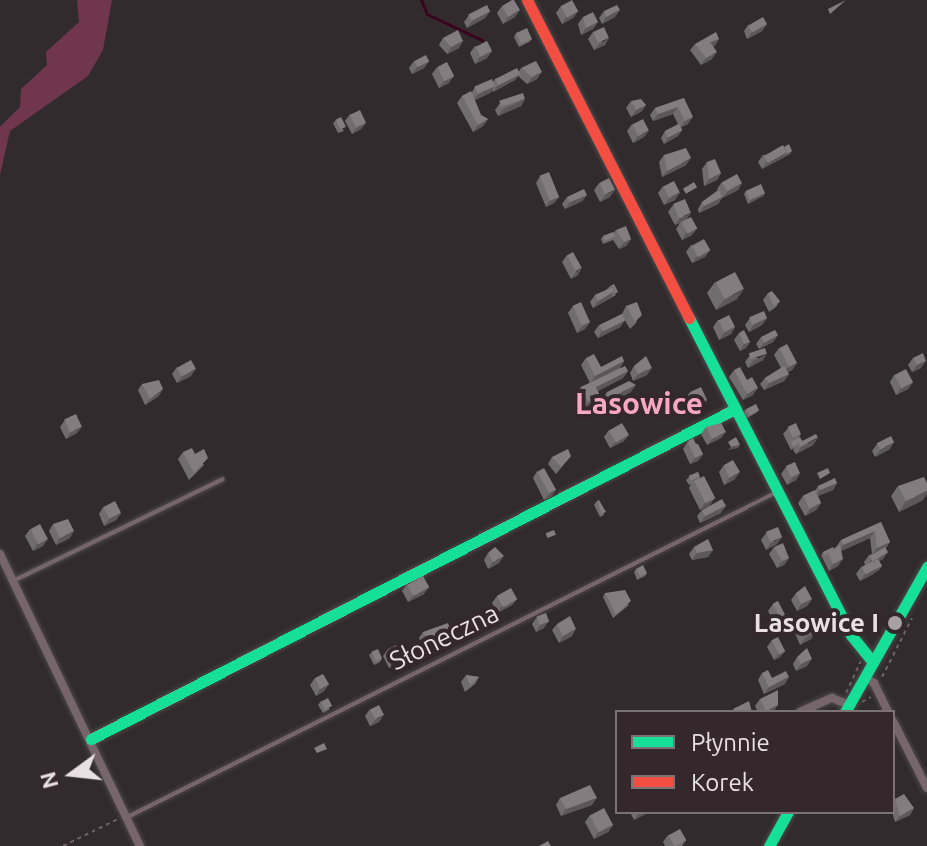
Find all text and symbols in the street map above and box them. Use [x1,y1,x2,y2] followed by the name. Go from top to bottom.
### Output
[575,385,703,421] district label: Lasowice
[384,597,504,677] street label: Słoneczna
[754,607,879,639] place label: Lasowice I
[886,614,904,632] marker: Lasowice I
[615,710,895,814] legend
[691,729,770,756] text: Płynnie
[32,734,112,814] north arrow
[34,769,63,792] text: N
[691,769,754,796] text: Korek

